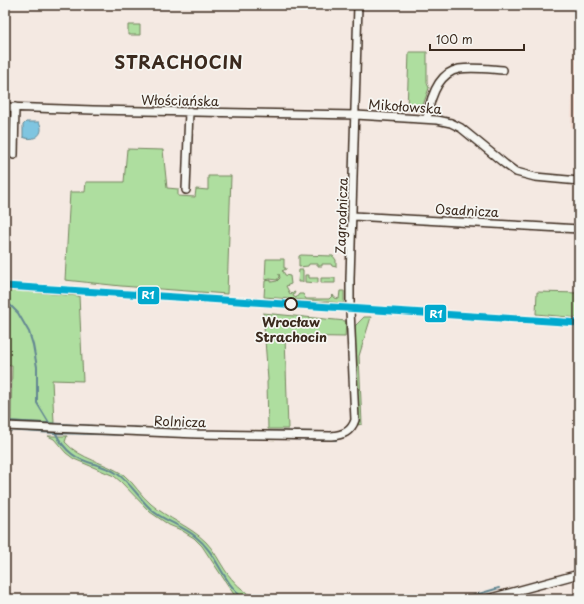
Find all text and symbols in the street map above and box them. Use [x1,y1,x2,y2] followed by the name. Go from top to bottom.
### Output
[430,26,524,52] scale bar
[436,30,473,48] text: 100 m
[115,49,243,75] district label: STRACHOCIN
[141,90,220,110] street label: Włościańska
[368,94,443,118] street label: Mikołowska
[330,176,352,255] street label: Zagrodnicza
[435,199,500,221] street label: Osadnicza
[137,286,160,305] line badge: R1
[142,286,154,303] text: R1
[284,297,298,311] marker: Wrocław Strachocin
[424,304,447,323] line badge: R1
[430,305,442,322] text: R1
[255,312,327,346] place label: Wrocław Strachocin
[154,411,207,431] street label: Rolnicza

